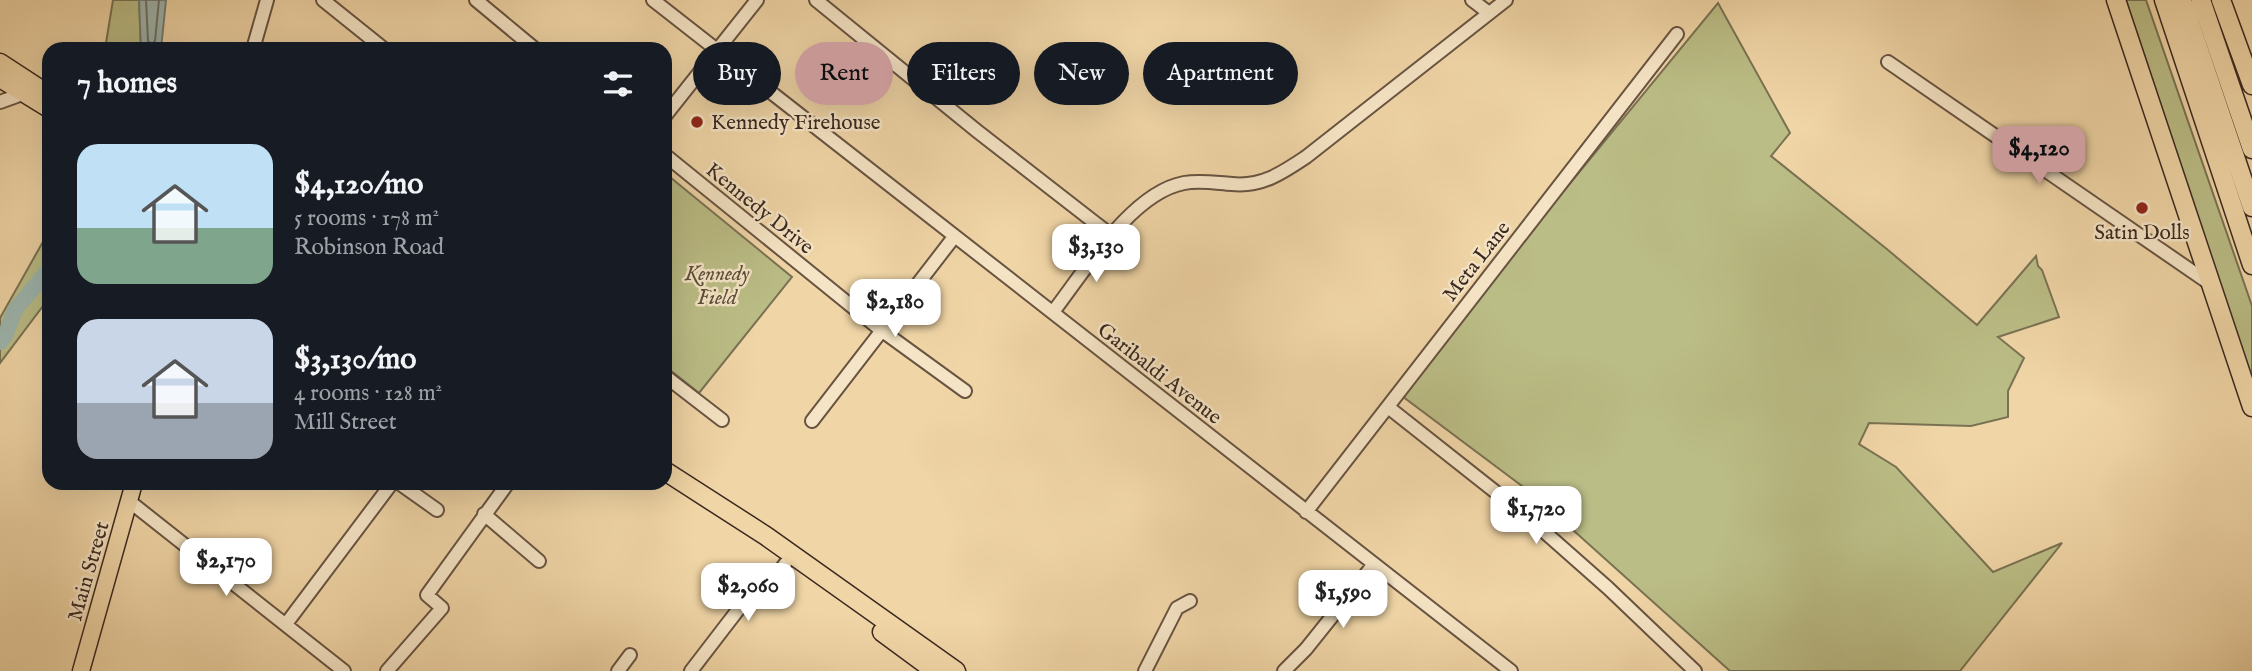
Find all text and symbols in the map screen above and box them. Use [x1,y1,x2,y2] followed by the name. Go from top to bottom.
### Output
[693,42,781,105] chip: Buy
[795,42,893,105] chip: Rent
[907,42,1020,105] chip: Filters
[1034,42,1129,105] chip: New
[1143,42,1298,105] chip: Apartment
[77,65,177,103] text: 7 homes
[599,65,637,103] icon: filters
[711,110,881,137] place label: Kennedy Firehouse
[689,114,705,130] marker: Kennedy Firehouse
[1982,127,2096,186] pin: $4,120
[2008,134,2070,163] text: $4,120
[699,157,819,261] street label: Kennedy Drive
[294,166,424,204] text: $4,120/mo
[133,172,217,256] icon: home
[2134,200,2150,216] marker: Satin Dolls
[294,204,439,233] text: 5 rooms · 178 m²
[1437,216,1517,308] street label: Meta Lane
[2094,220,2190,247] place label: Satin Dolls
[1039,224,1153,284] pin: $3,130
[1068,232,1124,261] text: $3,130
[294,233,444,262] text: Robinson Road
[684,261,750,312] park label: Kennedy Field
[838,280,952,339] pin: $2,180
[866,287,924,316] text: $2,180
[1091,317,1227,431] street label: Garibaldi Avenue
[294,341,416,379] text: $3,130/mo
[133,347,217,431] icon: home
[294,379,442,408] text: 4 rooms · 128 m²
[294,408,397,437] text: Mill Street
[1479,486,1593,546] pin: $1,720
[1506,494,1566,523] text: $1,720
[62,518,117,624] street label: Main Street
[169,538,283,598] pin: $2,170
[196,546,256,575] text: $2,170
[691,564,805,623] pin: $2,060
[1286,570,1400,630] pin: $1,590
[717,571,779,600] text: $2,060
[1314,578,1372,607] text: $1,590

